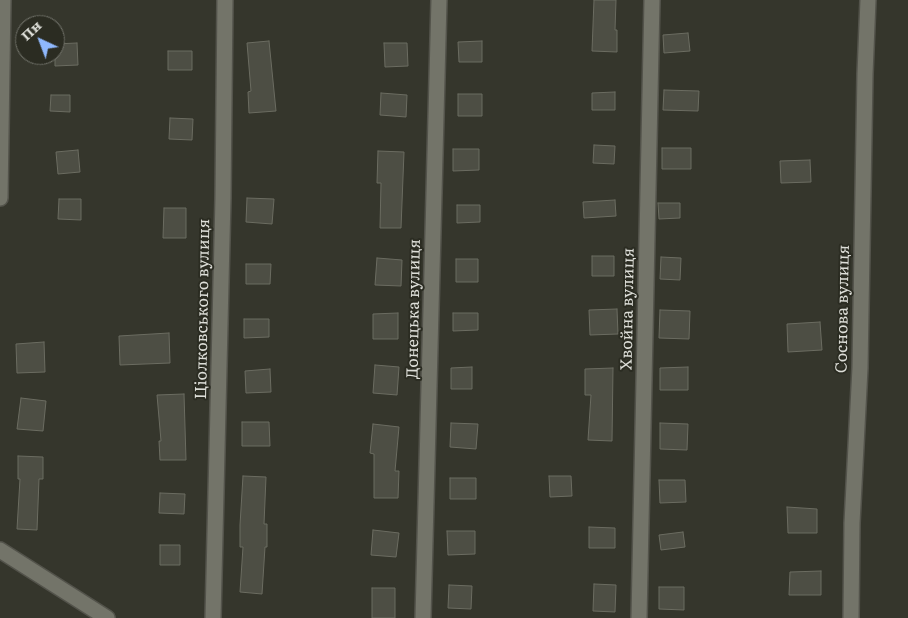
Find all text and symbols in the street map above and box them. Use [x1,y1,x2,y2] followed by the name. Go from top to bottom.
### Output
[15,15,65,65] north arrow
[16,15,45,45] text: Пн
[192,219,214,399] street label: Ціолковського вулиця
[403,239,425,379] street label: Донецька вулиця
[832,245,854,373] street label: Соснова вулиця
[617,248,639,370] street label: Хвойна вулиця

